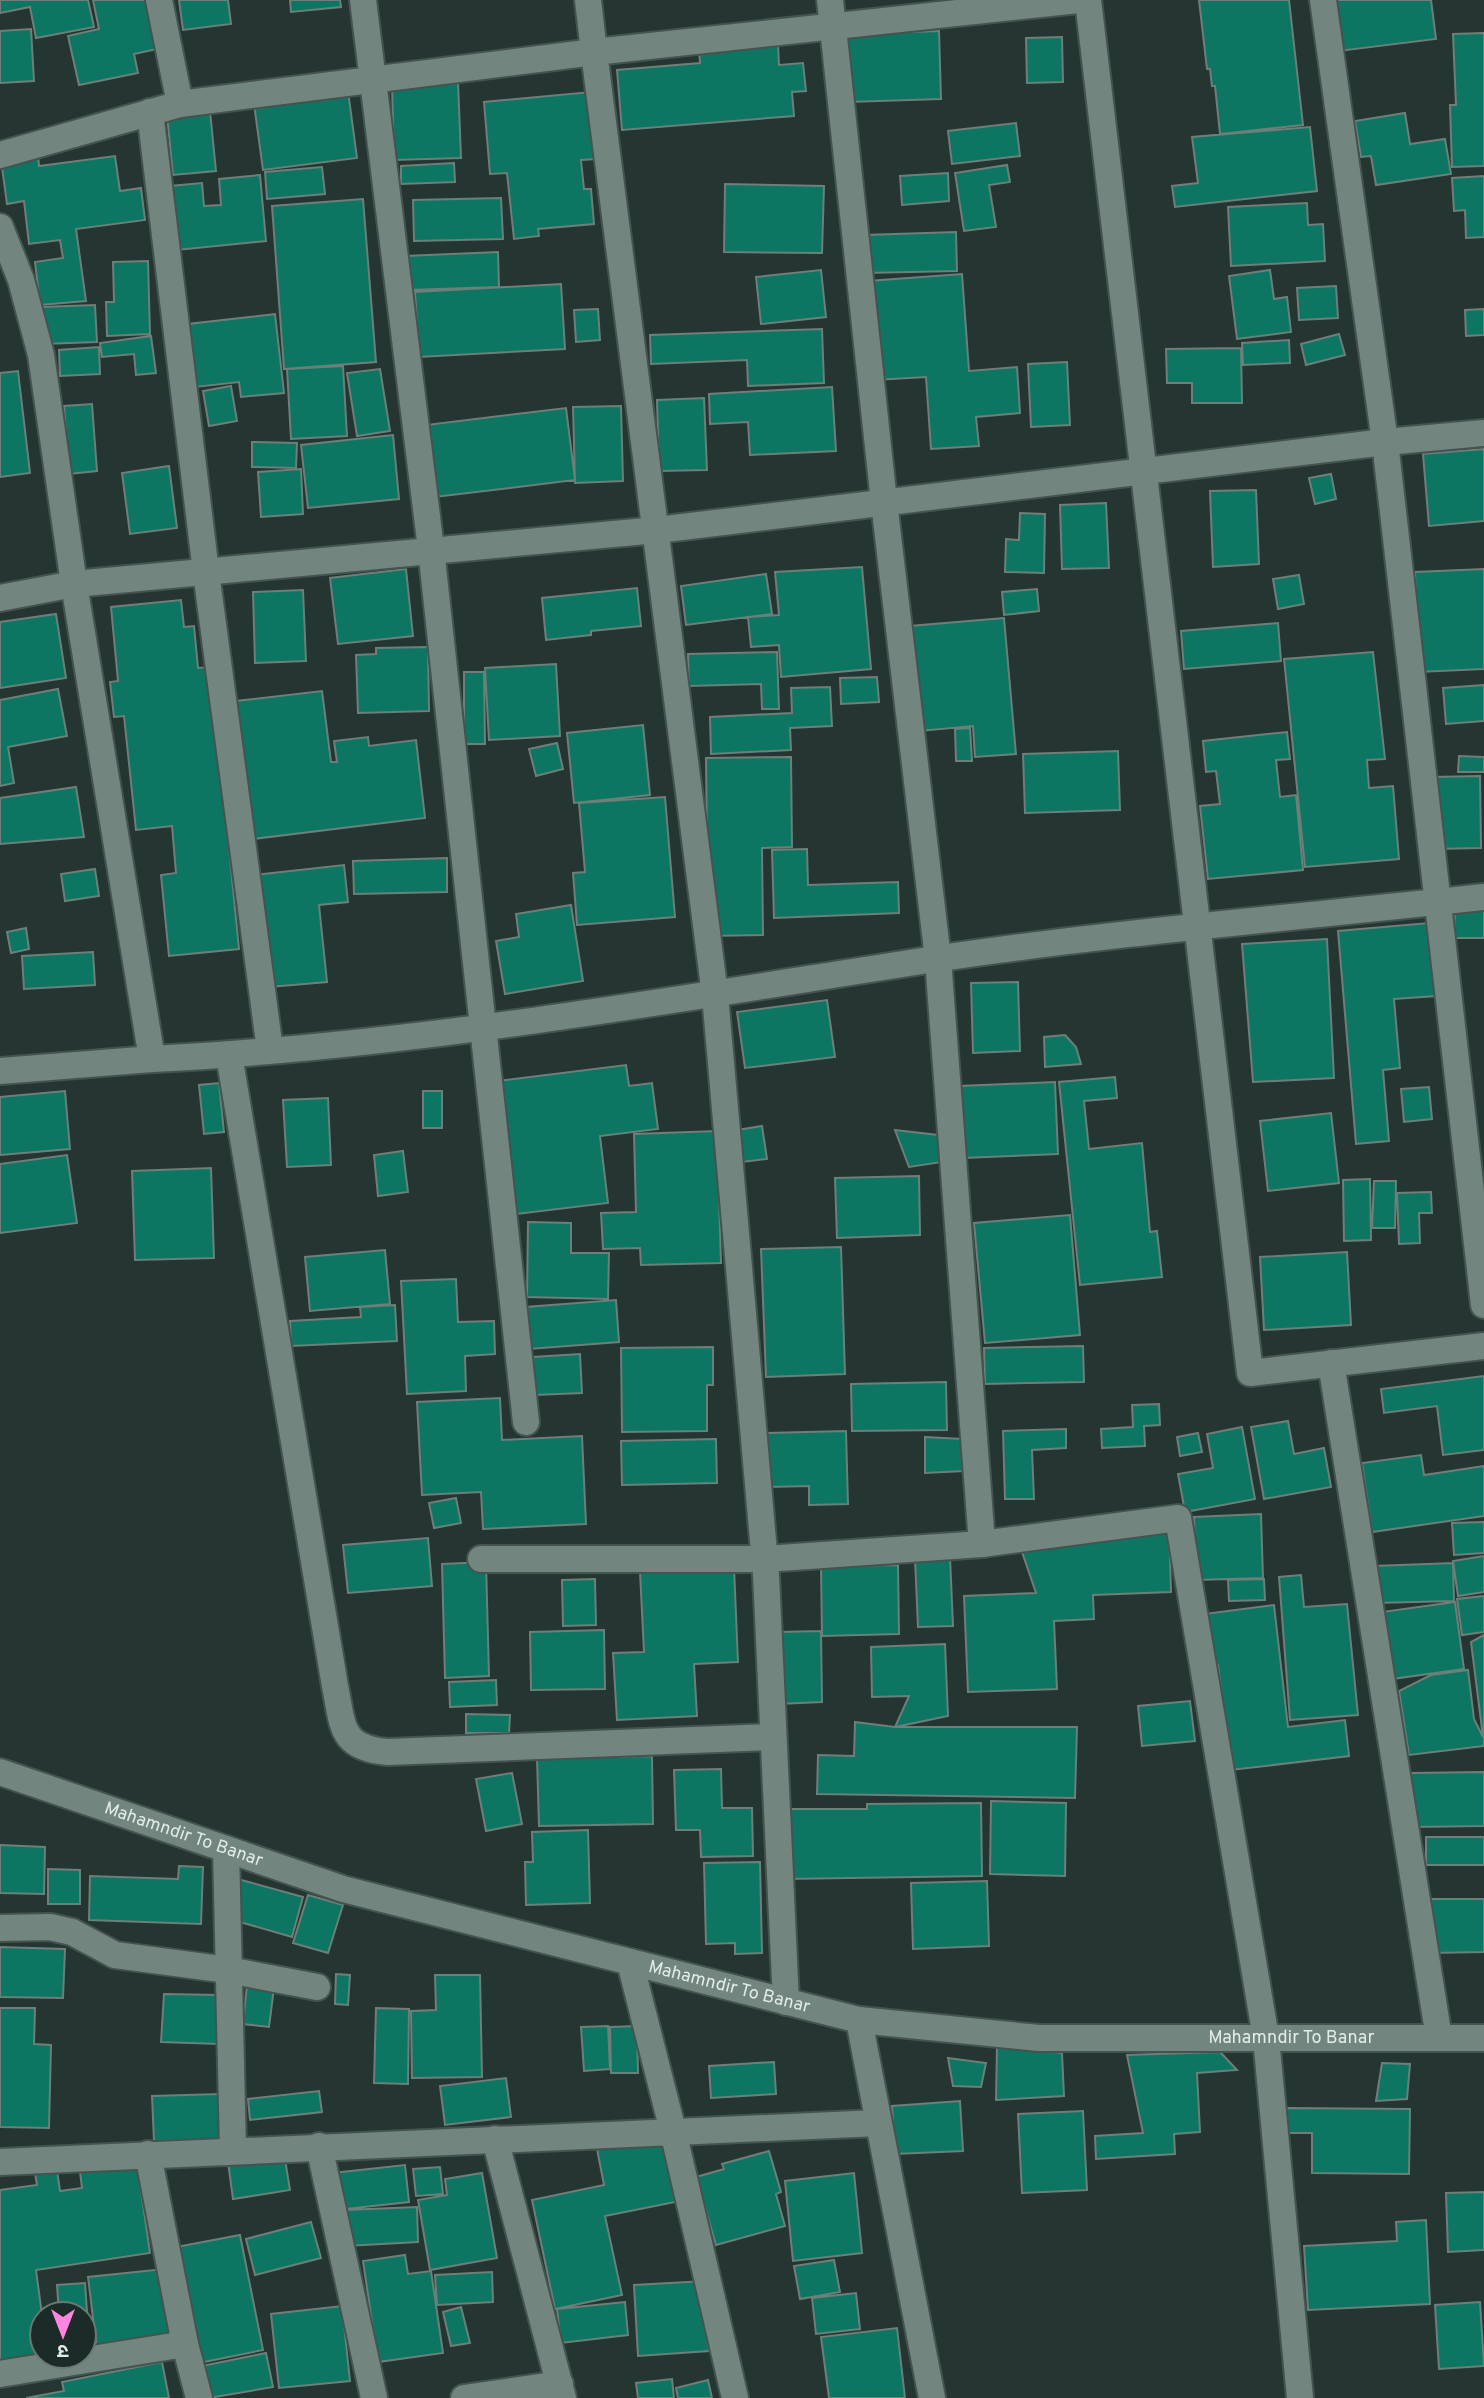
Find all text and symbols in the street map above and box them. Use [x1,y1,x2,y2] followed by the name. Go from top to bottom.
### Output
[101,1797,266,1872] street label: Mahamndir To Banar
[646,1955,813,2019] street label: Mahamndir To Banar
[1208,2027,1374,2050] street label: Mahamndir To Banar
[28,2300,98,2370] north arrow
[57,2338,69,2362] text: उ

